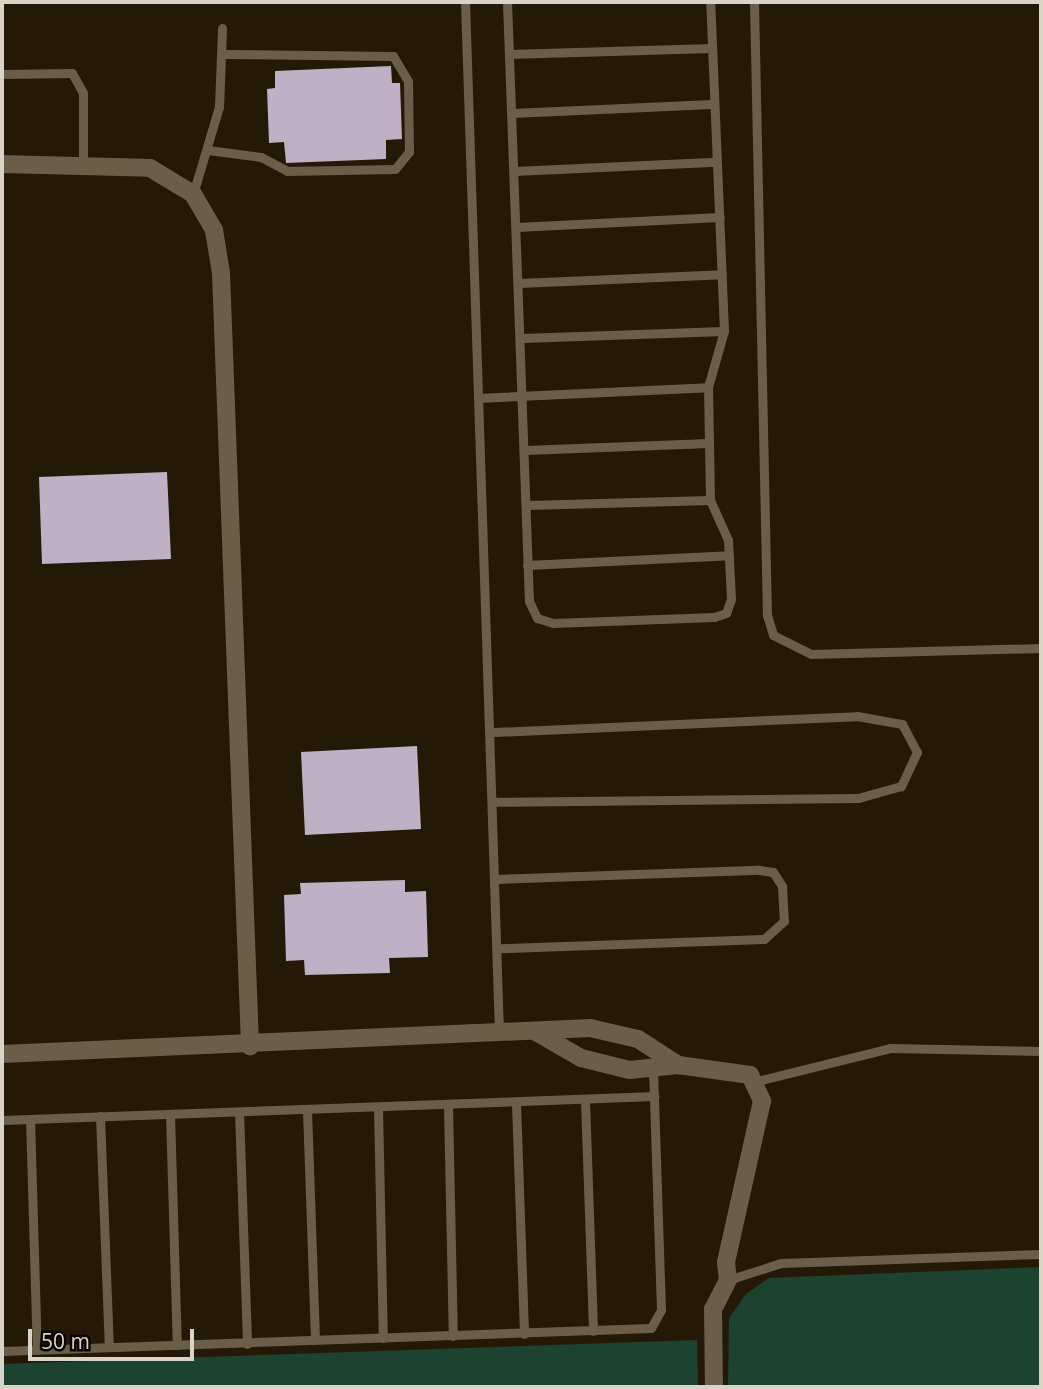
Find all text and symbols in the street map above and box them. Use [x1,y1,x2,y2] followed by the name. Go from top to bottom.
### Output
[32,1316,198,1360] scale bar
[41,1327,90,1355] text: 50 m

